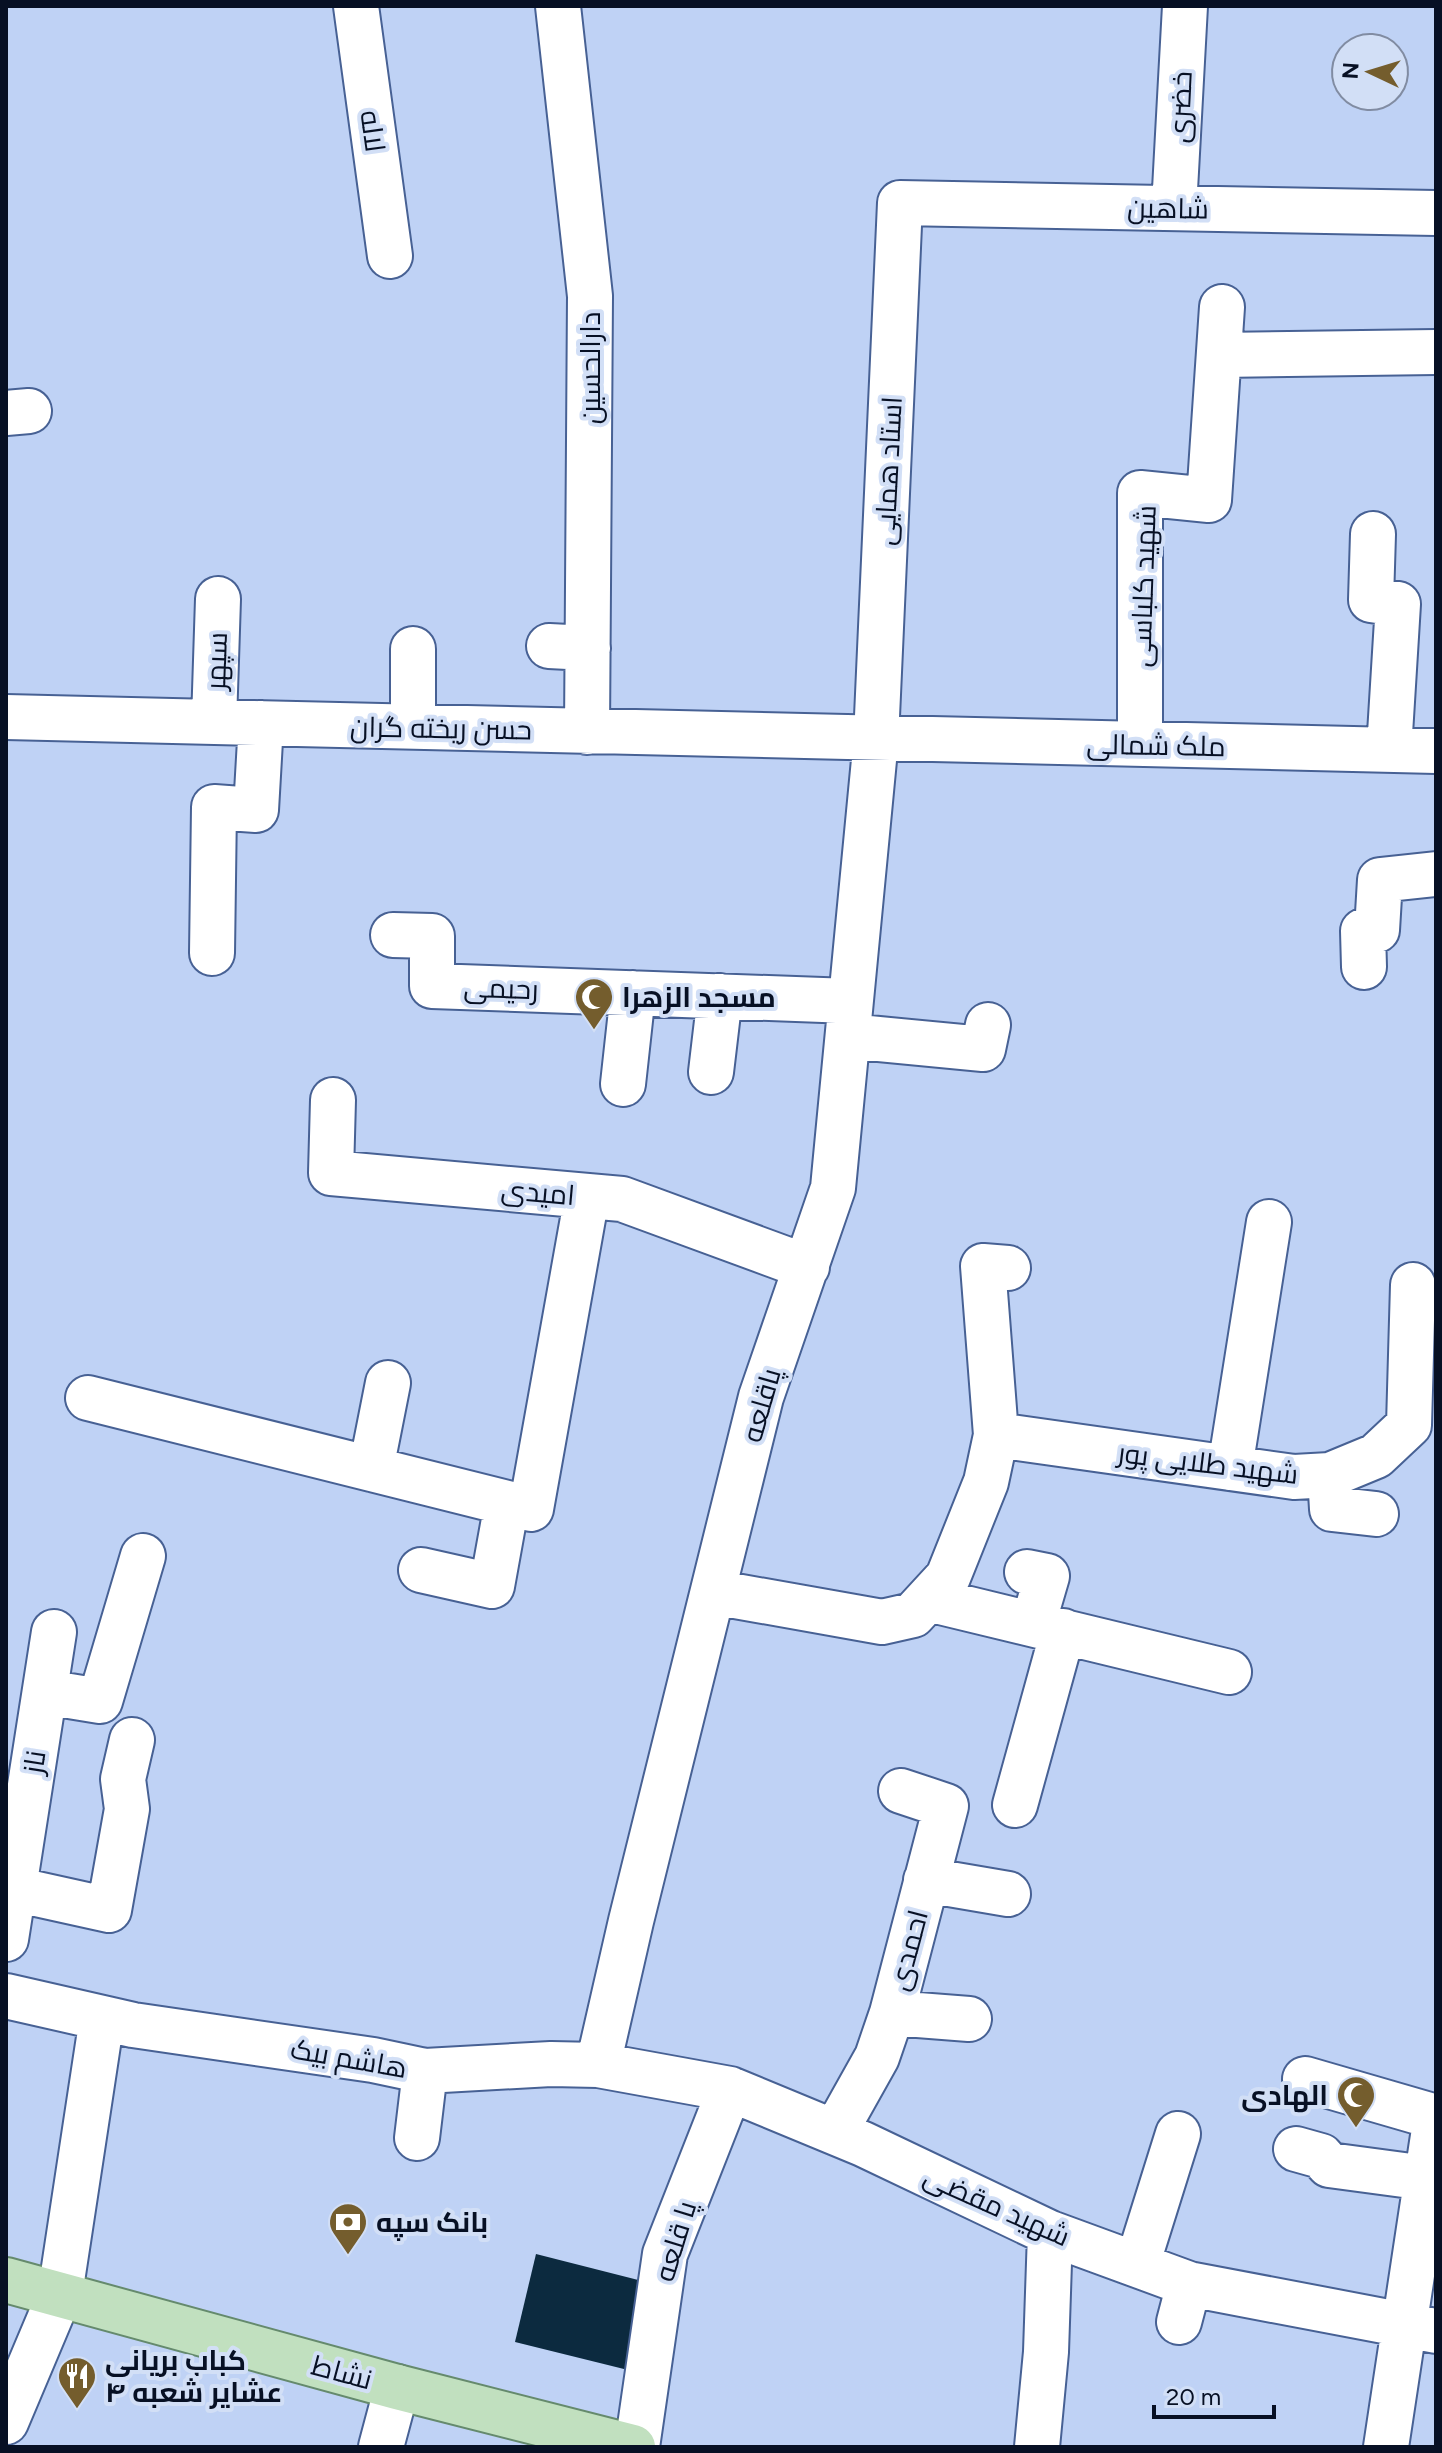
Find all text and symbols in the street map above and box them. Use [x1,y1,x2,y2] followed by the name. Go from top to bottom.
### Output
[1330,32,1410,112] north arrow
[1336,61,1365,80] text: N
[1161,70,1199,144] street label: خضری
[353,108,393,154] street label: لاله
[1127,190,1209,226] street label: شاهین
[573,312,607,424] street label: دارالحسین
[867,396,909,546] street label: استاد همایی
[1123,504,1163,668] street label: شهید کلباسی
[198,631,235,693] street label: سپهر
[350,709,532,747] street label: حسن ریخته گران
[1086,727,1226,763] street label: ملک شمالی
[463,970,539,1006] street label: رحیمی
[573,976,615,1031] mosque icon: مسجد الزهرا
[622,980,776,1014] place label: مسجد الزهرا
[500,1172,576,1212] street label: امیدی
[734,1364,790,1446] street label: پاقلعه
[1114,1435,1300,1493] street label: شهید طلایی پور
[15,1748,53,1778] street label: ناز
[881,1906,935,1994] street label: احمدی
[288,2031,410,2088] street label: هاشم بیک
[1335,2074,1377,2129] mosque icon: الهادی
[1241,2078,1328,2113] place label: الهادی
[919,2159,1075,2253] street label: شهید مقضی
[647,2196,705,2286] street label: پا قلعه
[327,2201,369,2256] bank icon: بانک سپه
[376,2205,488,2241] place label: بانک سپه
[105,2343,282,2409] place label: کباب بریانی عشایر شعبه ۴
[308,2348,376,2396] street label: نشاط
[56,2355,98,2410] restaurant icon: کباب بریانی عشایر شعبه ۴
[1154,2369,1274,2419] scale bar
[1166,2382,1221,2411] text: 20 m

